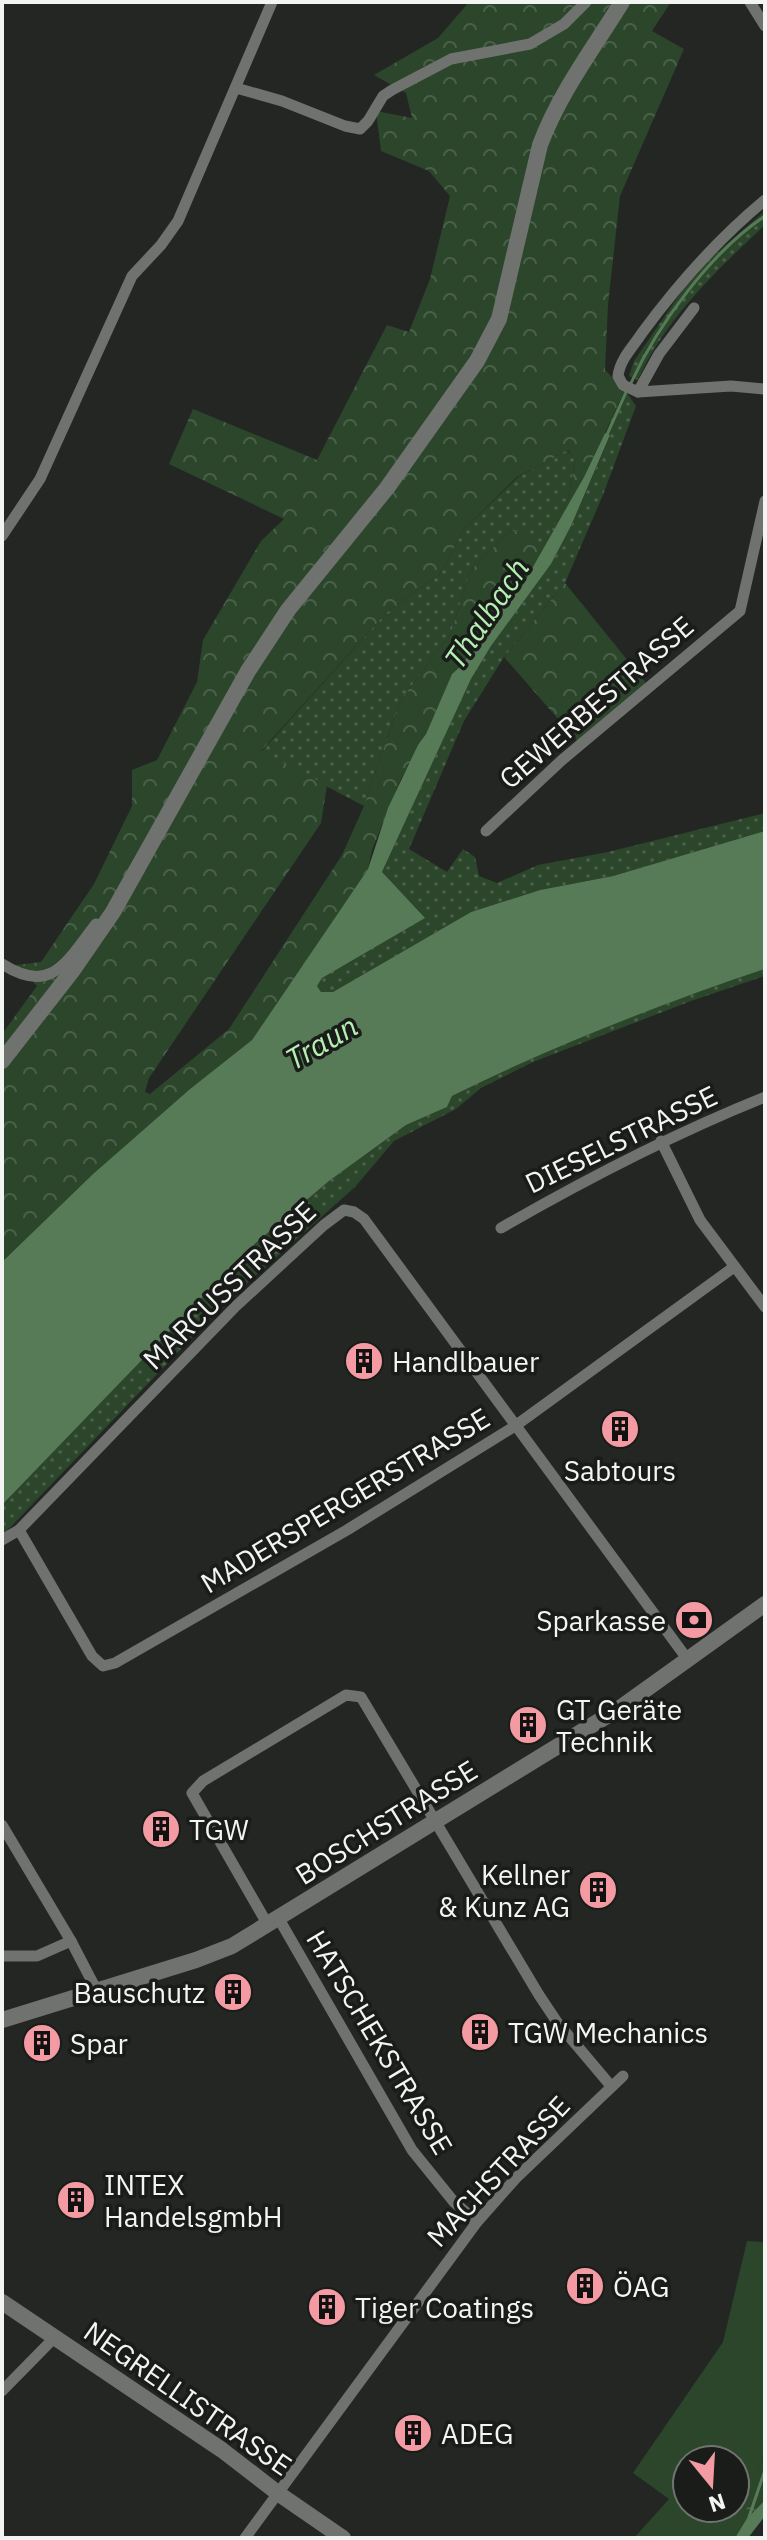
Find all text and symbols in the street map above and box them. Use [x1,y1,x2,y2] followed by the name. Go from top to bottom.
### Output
[435,550,537,676] water label: Thalbach
[491,607,701,797] street label: GEWERBESTRASSE
[278,1006,364,1078] water label: Traun
[519,1076,723,1202] street label: DIESELSTRASSE
[134,1193,324,1377] street label: MARCUSSTRASSE
[343,1340,385,1382] building icon: Handlbauer
[392,1343,539,1380] place label: Handlbauer
[194,1399,496,1601] street label: MADERSPERGERSTRASSE
[599,1408,641,1450] building icon: Sabtours
[564,1452,676,1489] place label: Sabtours
[673,1599,715,1641] bank icon: Sparkasse
[536,1602,666,1639] place label: Sparkasse
[556,1691,682,1760] place label: GT Geräte Technik
[507,1704,549,1746] building icon: GT Geräte Technik
[288,1751,484,1893] street label: BOSCHSTRASSE
[140,1808,182,1850] building icon: TGW
[189,1811,249,1848] place label: TGW
[438,1856,570,1925] place label: Kellner & Kunz AG
[577,1869,619,1911] building icon: Kellner & Kunz AG
[298,1923,462,2161] street label: HATSCHEKSTRASSE
[212,1971,254,2013] building icon: Bauschutz
[74,1974,205,2011] place label: Bauschutz
[459,2011,501,2053] building icon: TGW Mechanics
[508,2014,708,2051] place label: TGW Mechanics
[21,2022,63,2064] building icon: Spar
[70,2025,128,2062] place label: Spar
[418,2088,578,2254] street label: MACHSTRASSE
[104,2166,283,2235] place label: INTEX HandelsgmbH
[55,2179,97,2221] building icon: INTEX HandelsgmbH
[564,2265,606,2307] building icon: ÖAG
[613,2268,669,2305] place label: ÖAG
[306,2286,348,2328] building icon: Tiger Coatings
[355,2289,534,2326] place label: Tiger Coatings
[77,2312,299,2484] street label: NEGRELLISTRASSE
[392,2412,434,2454] building icon: ADEG
[441,2415,514,2452] place label: ADEG
[671,2444,751,2524] north arrow
[705,2487,729,2520] text: N

